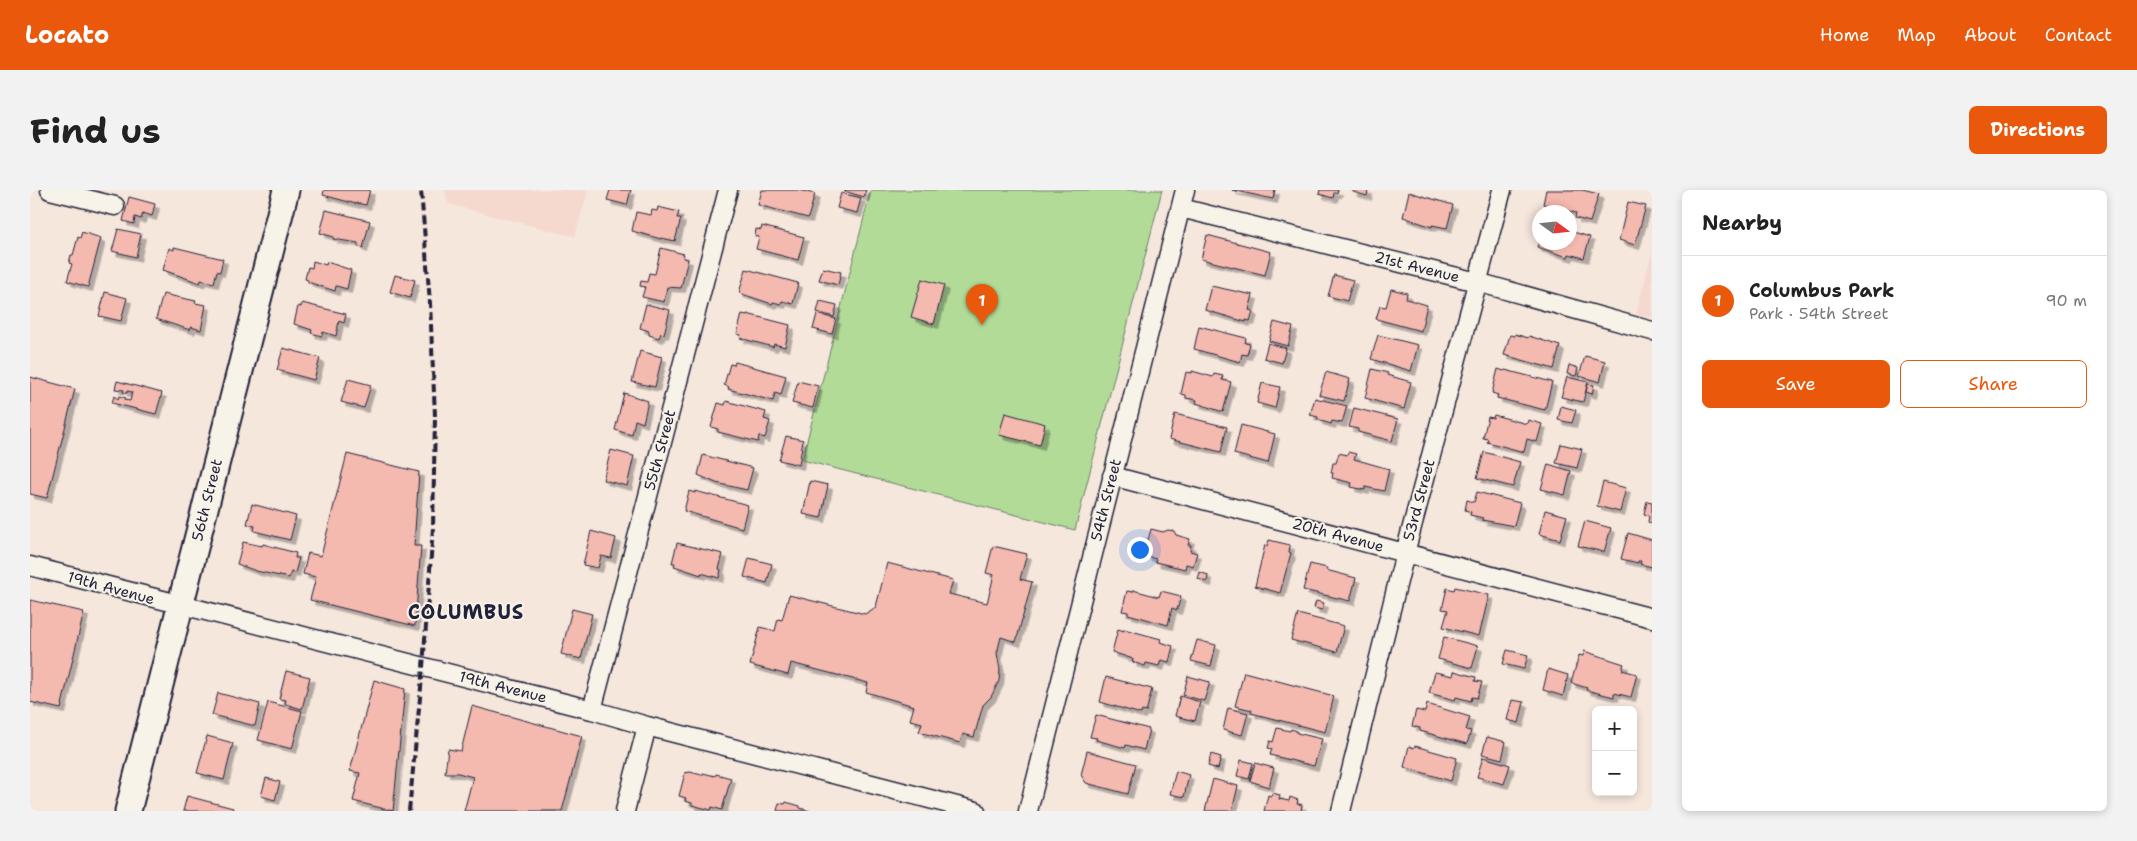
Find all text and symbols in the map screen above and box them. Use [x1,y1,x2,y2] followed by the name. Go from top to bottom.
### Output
[25,19,109,51] text: Locato
[1820,23,1869,47] text: Home
[1897,23,1936,47] text: Map
[1964,23,2017,47] text: About
[2045,23,2112,47] text: Contact
[1969,106,2107,154] button: Directions
[30,107,161,154] text: Find us
[1532,205,1577,250] north arrow
[1702,209,1782,237] text: Nearby
[1372,247,1462,287] street label: 21st Avenue
[1749,278,1894,303] text: Columbus Park
[966,284,998,325] pin: 1
[1714,290,1722,311] text: 1
[2046,290,2087,311] text: 90 m
[1749,303,1889,324] text: Park · 54th Street
[1702,360,1890,408] button: Save
[1900,360,2087,408] button: Share
[640,407,680,493] street label: 55th Street
[187,457,227,543] street label: 56th Street
[1086,457,1126,543] street label: 54th Street
[1398,457,1440,543] street label: 53rd Street
[1290,513,1386,557] street label: 20th Avenue
[1127,537,1153,563] your location
[65,567,157,609] street label: 19th Avenue
[408,599,524,625] district label: COLUMBUS
[457,666,549,708] street label: 19th Avenue
[1592,706,1637,796] map controls
[1592,706,1637,751] button: +
[1592,751,1637,796] button: −

